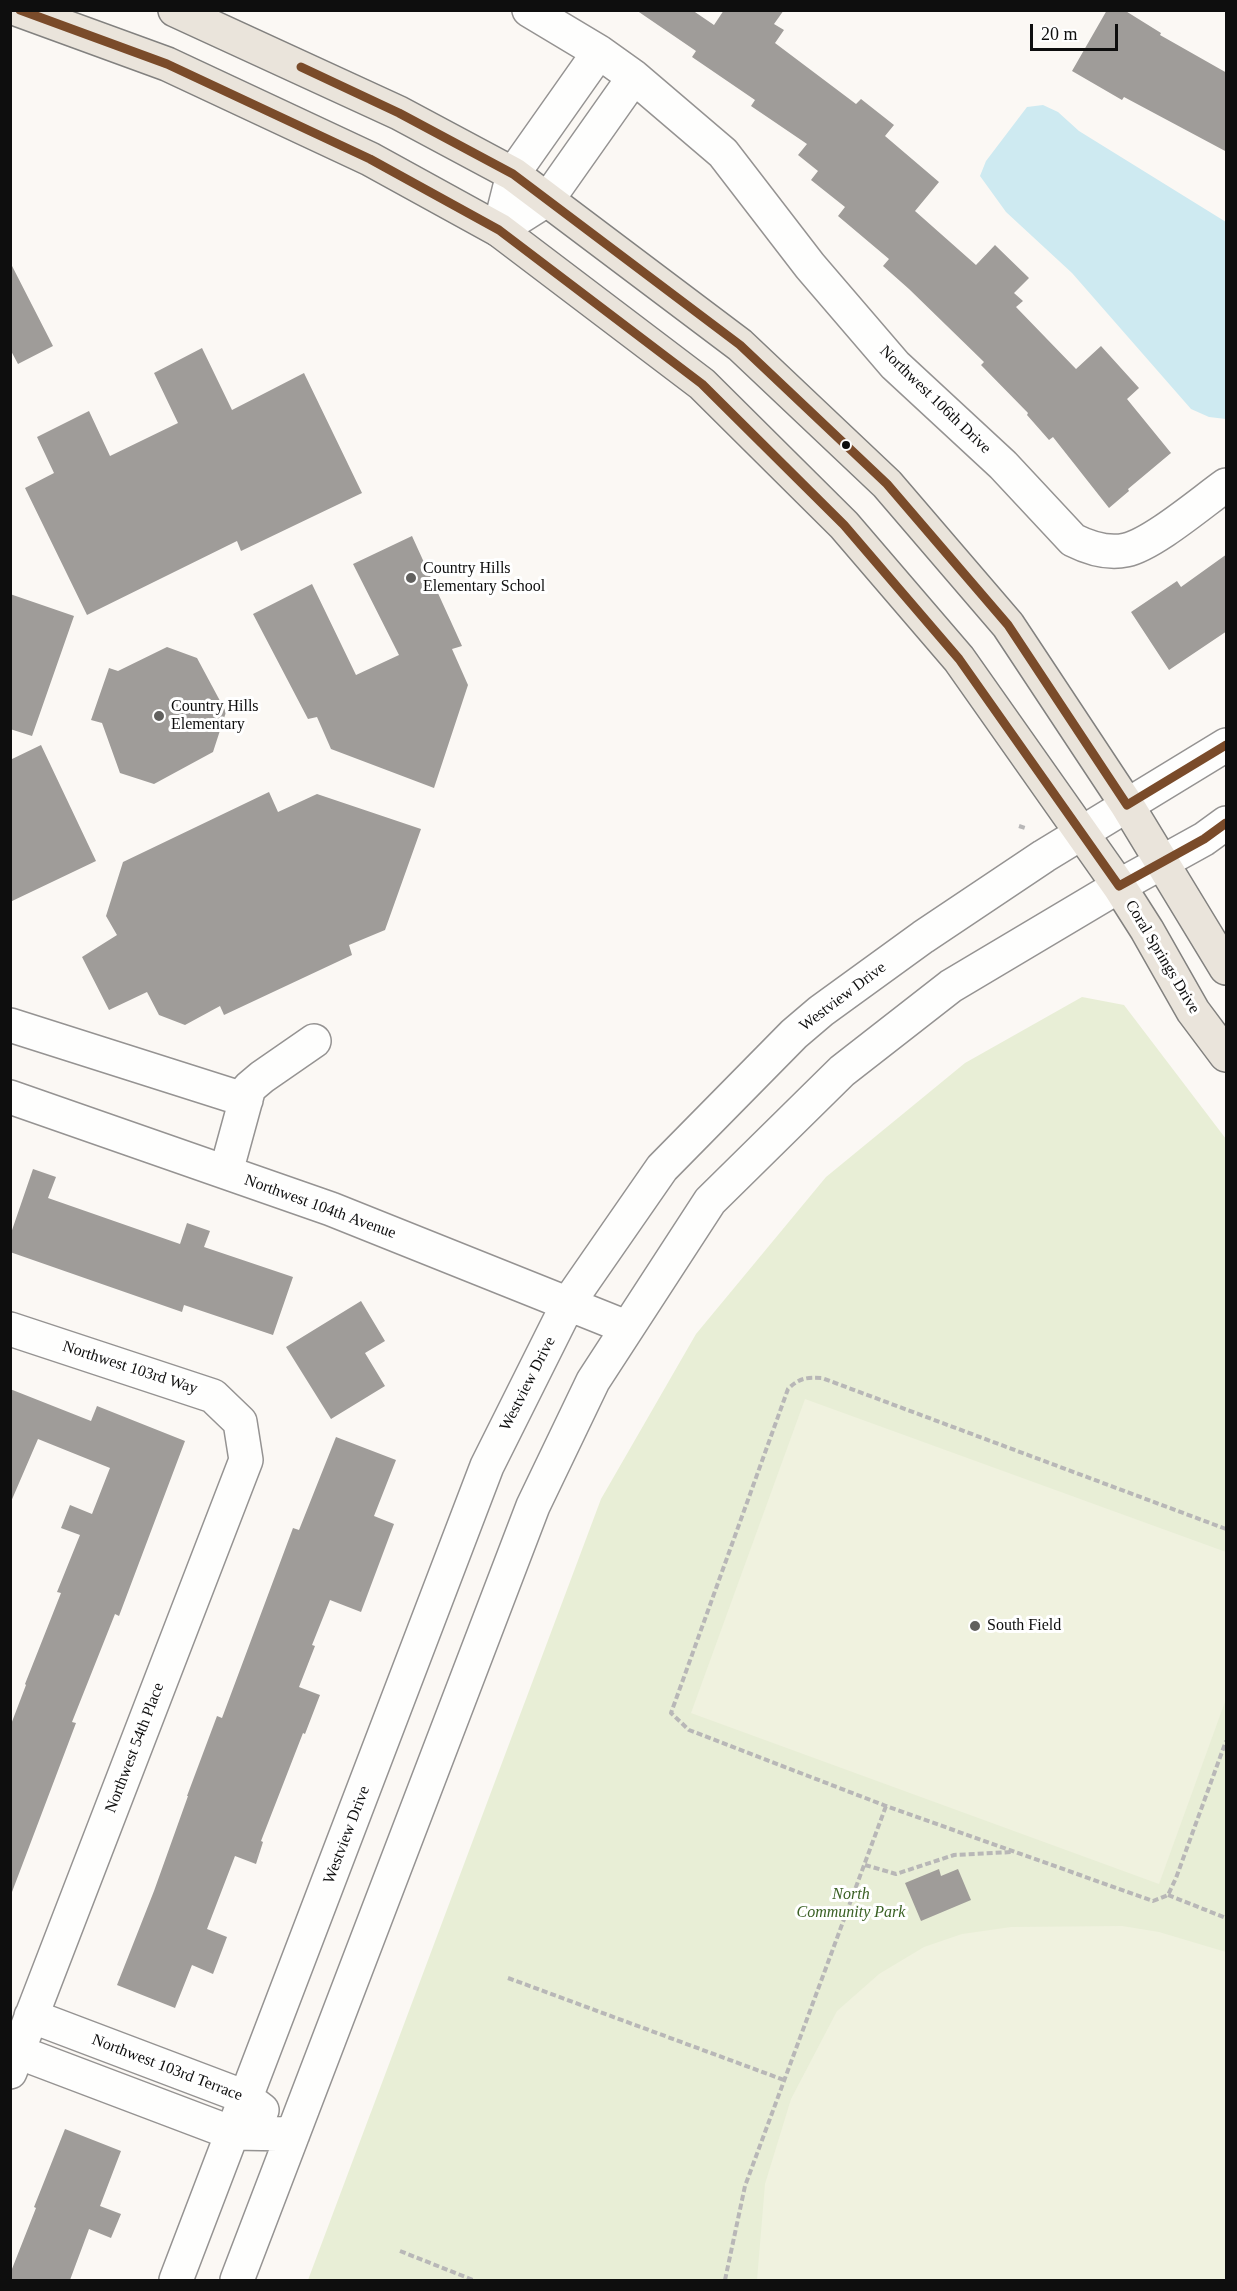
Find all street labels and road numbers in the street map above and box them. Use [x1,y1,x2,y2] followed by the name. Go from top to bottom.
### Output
[875,342,995,458] street label: Northwest 106th Drive
[1121,897,1203,1017] street label: Coral Springs Drive
[796,958,890,1036] street label: Westview Drive
[242,1171,398,1243] street label: Northwest 104th Avenue
[496,1334,560,1434] street label: Westview Drive
[60,1337,200,1399] street label: Northwest 103rd Way
[101,1680,169,1816] street label: Northwest 54th Place
[320,1783,374,1887] street label: Westview Drive
[89,2030,245,2106] street label: Northwest 103rd Terrace

